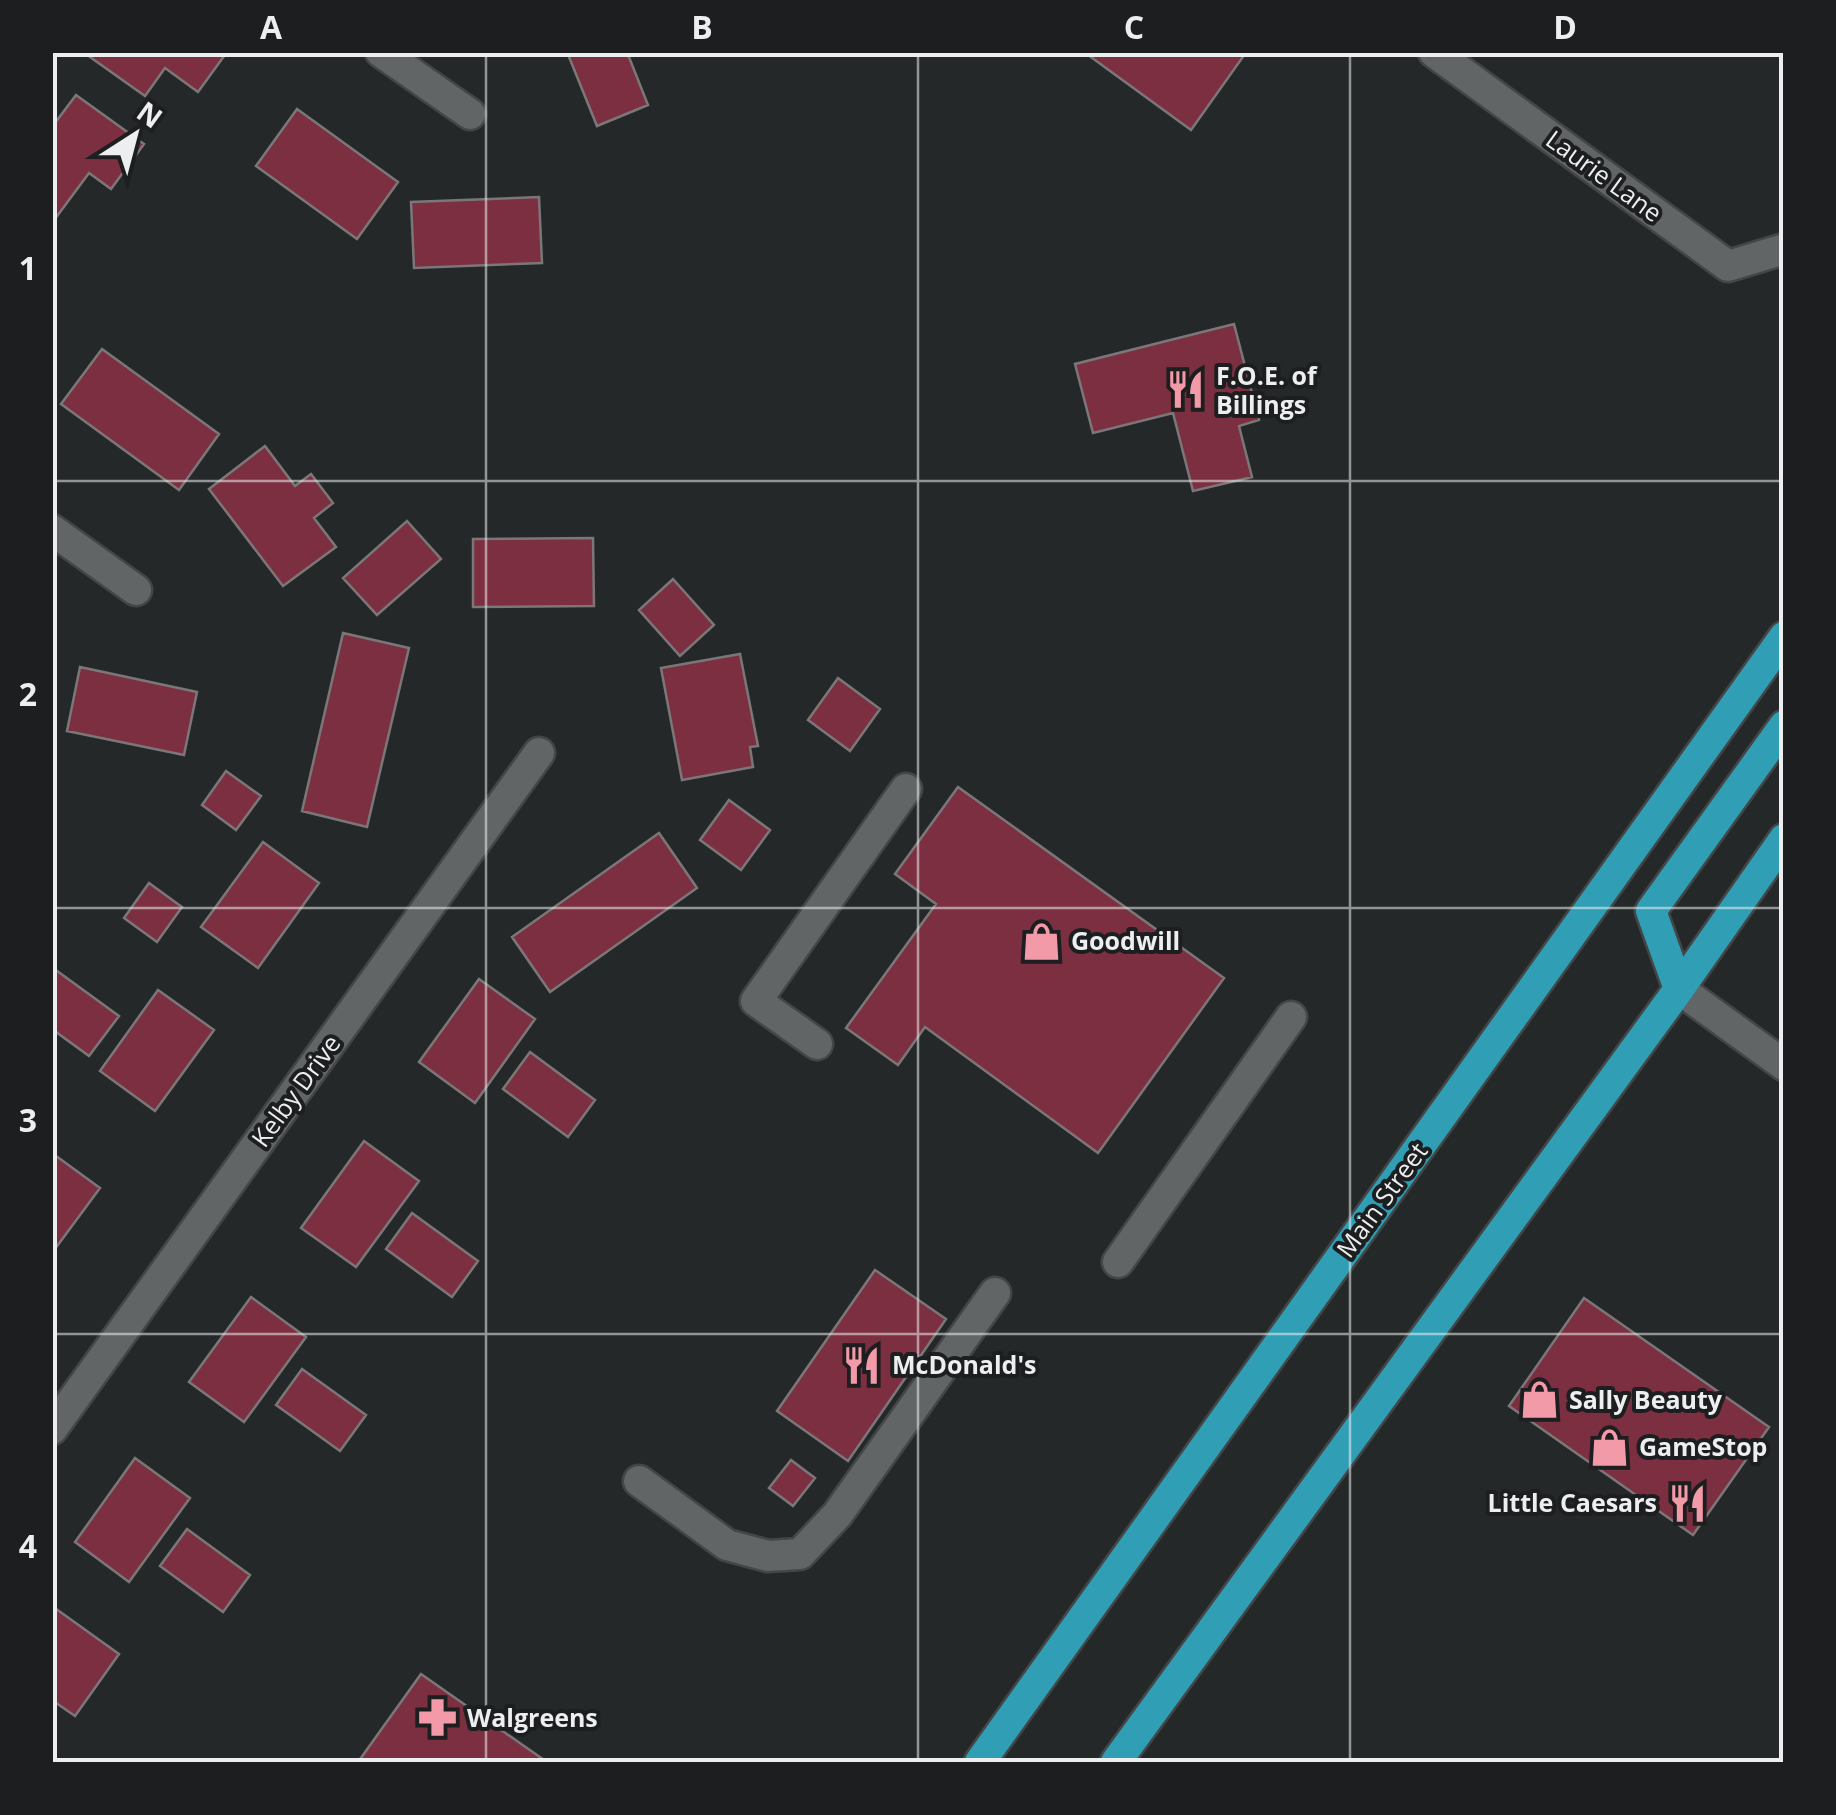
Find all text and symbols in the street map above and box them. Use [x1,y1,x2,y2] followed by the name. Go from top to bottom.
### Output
[260,5,283,48] text: A
[691,5,713,48] text: B
[1124,5,1144,48] text: C
[1553,5,1577,48] text: D
[85,85,185,185] north arrow
[130,92,171,136] text: N
[1540,122,1669,229] street label: Laurie Lane
[19,246,37,289] text: 1
[1216,358,1318,421] place label: F.O.E. of Billings
[1165,369,1207,411] restaurant icon: F.O.E. of Billings
[19,672,37,715] text: 2
[1020,920,1062,962] shop icon: Goodwill
[1071,923,1180,957] place label: Goodwill
[243,1027,347,1153] street label: Kelby Drive
[19,1098,37,1141] text: 3
[1328,1135,1434,1264] street label: Main Street
[841,1344,883,1386] restaurant icon: McDonald's
[892,1347,1036,1381] place label: McDonald's
[1518,1379,1560,1421] shop icon: Sally Beauty
[1569,1382,1723,1416] place label: Sally Beauty
[1588,1426,1630,1468] shop icon: GameStop
[1639,1429,1767,1463] place label: GameStop
[1666,1482,1708,1524] restaurant icon: Little Caesars
[1488,1485,1657,1519] place label: Little Caesars
[19,1524,37,1567] text: 4
[416,1697,458,1739] pharmacy icon: Walgreens
[467,1700,598,1734] place label: Walgreens

